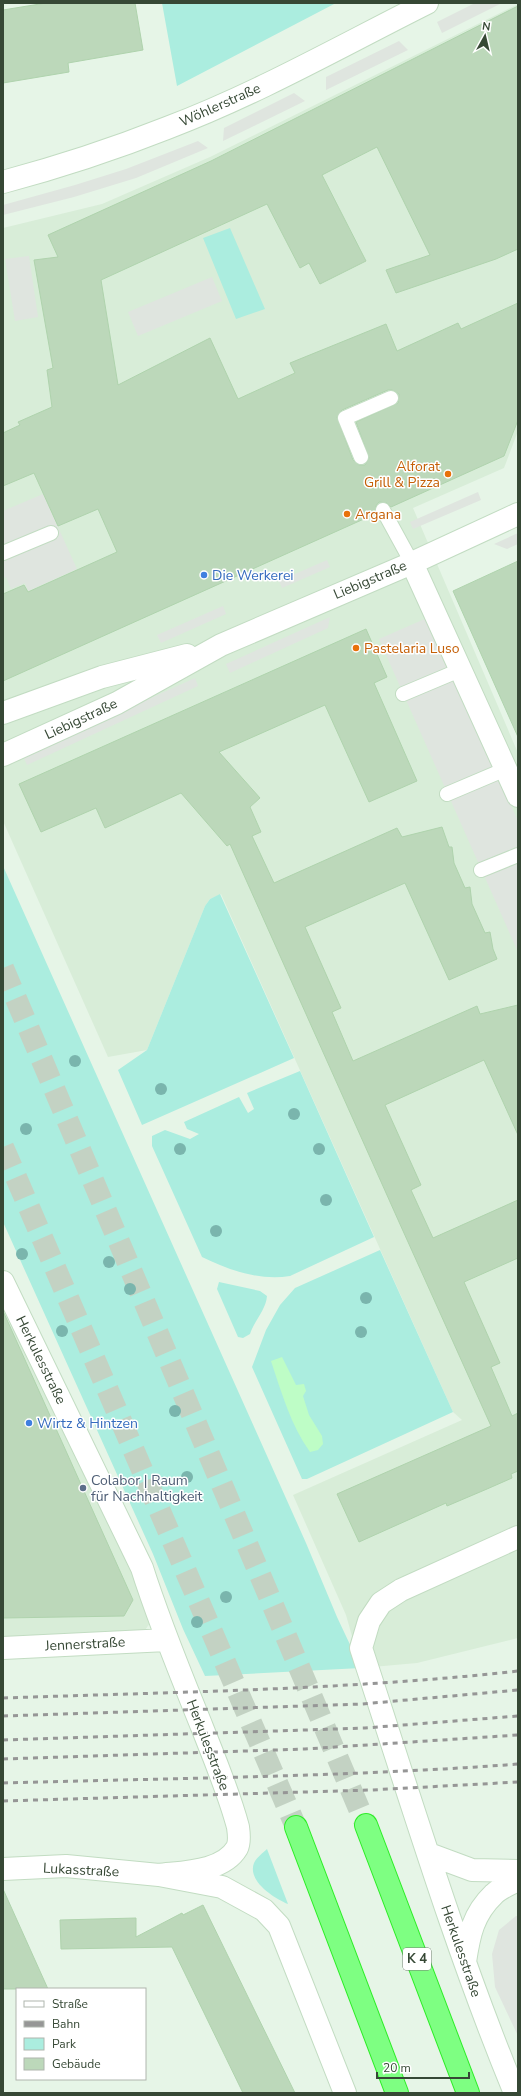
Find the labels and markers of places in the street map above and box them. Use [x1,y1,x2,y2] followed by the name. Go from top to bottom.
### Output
[364,457,440,492] place label: Alforat Grill & Pizza
[443,469,453,479] marker: Alforat Grill & Pizza
[355,505,401,524] place label: Argana
[342,509,352,519] marker: Argana
[212,566,294,585] place label: Die Werkerei
[199,570,209,580] marker: Die Werkerei
[364,639,460,658] place label: Pastelaria Luso
[351,643,361,653] marker: Pastelaria Luso
[37,1414,138,1433] place label: Wirtz & Hintzen
[24,1418,34,1428] marker: Wirtz & Hintzen
[91,1471,203,1506] place label: Colabor | Raum für Nachhaltigkeit
[78,1483,88,1493] marker: Colabor | Raum für Nachhaltigkeit

